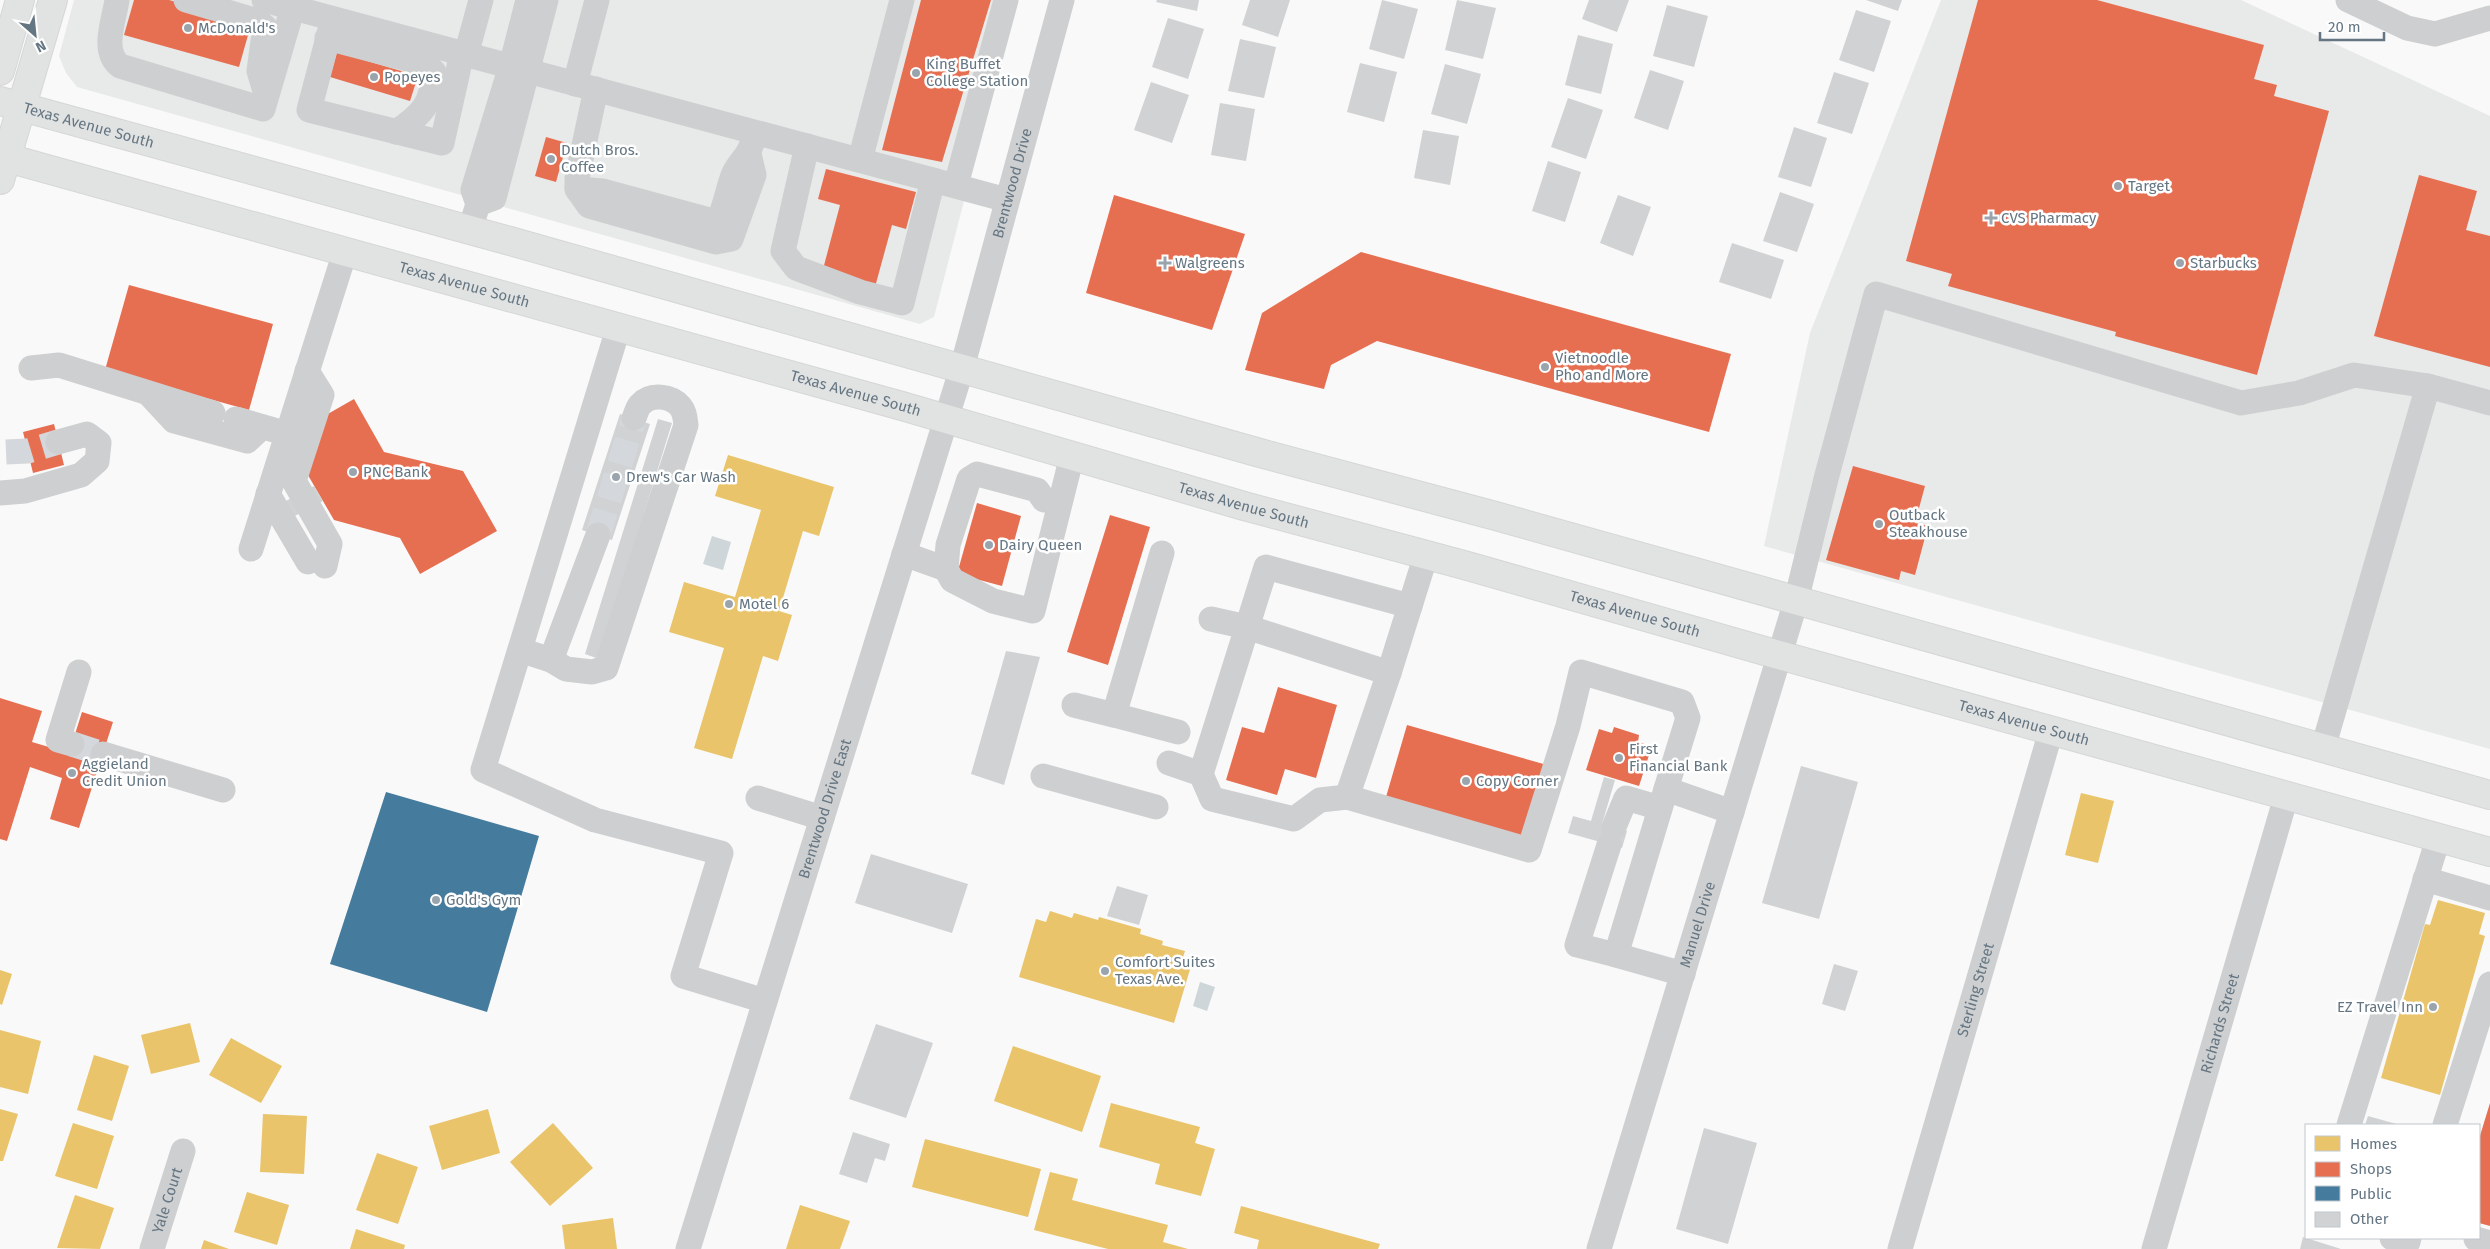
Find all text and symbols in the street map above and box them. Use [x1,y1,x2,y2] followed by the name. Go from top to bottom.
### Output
[10,10,60,60] north arrow
[2320,10,2384,42] scale bar
[2328,18,2361,36] text: 20 m
[198,19,276,37] place label: McDonald's
[182,22,194,34] marker: McDonald's
[33,36,49,56] text: N
[926,55,1028,90] place label: King Buffet College Station
[910,67,922,79] marker: King Buffet College Station
[384,68,441,86] place label: Popeyes
[368,71,380,83] marker: Popeyes
[21,99,156,152] street label: Texas Avenue South
[989,126,1036,240] street label: Brentwood Drive
[561,141,638,176] place label: Dutch Bros. Coffee
[545,153,557,165] marker: Dutch Bros. Coffee
[2128,177,2170,195] place label: Target
[2112,180,2124,192] marker: Target
[2001,209,2097,227] place label: CVS Pharmacy
[1985,212,1997,224] marker: CVS Pharmacy
[1175,254,1245,272] place label: Walgreens
[2190,254,2257,272] place label: Starbucks
[1159,257,1171,269] marker: Walgreens
[2174,257,2186,269] marker: Starbucks
[397,258,532,311] street label: Texas Avenue South
[1555,349,1649,384] place label: Vietnoodle Pho and More
[1539,361,1551,373] marker: Vietnoodle Pho and More
[788,367,923,420] street label: Texas Avenue South
[363,463,428,481] place label: PNC Bank
[347,466,359,478] marker: PNC Bank
[626,468,736,486] place label: Drew's Car Wash
[610,471,622,483] marker: Drew's Car Wash
[1176,478,1311,532] street label: Texas Avenue South
[1889,506,1968,541] place label: Outback Steakhouse
[1873,518,1885,530] marker: Outback Steakhouse
[999,536,1082,554] place label: Dairy Queen
[983,539,995,551] marker: Dairy Queen
[1568,587,1702,641] street label: Texas Avenue South
[739,595,789,613] place label: Motel 6
[723,598,735,610] marker: Motel 6
[1957,696,2091,750] street label: Texas Avenue South
[795,736,855,881] street label: Brentwood Drive East
[1629,740,1728,775] place label: First Financial Bank
[1613,752,1625,764] marker: First Financial Bank
[82,755,167,790] place label: Aggieland Credit Union
[66,767,78,779] marker: Aggieland Credit Union
[1476,772,1559,790] place label: Copy Corner
[1460,775,1472,787] marker: Copy Corner
[1676,879,1719,970] street label: Manuel Drive
[446,891,521,909] place label: Gold's Gym
[430,894,442,906] marker: Gold's Gym
[1953,940,1998,1039] street label: Sterling Street
[1115,953,1215,988] place label: Comfort Suites Texas Ave.
[1099,965,1111,977] marker: Comfort Suites Texas Ave.
[2197,971,2243,1076] street label: Richards Street
[2337,998,2423,1016] place label: EZ Travel Inn
[2427,1001,2439,1013] marker: EZ Travel Inn
[2305,1124,2480,1239] legend
[2350,1135,2397,1153] text: Homes
[2350,1160,2392,1178] text: Shops
[148,1164,186,1236] street label: Yale Court
[2350,1185,2392,1203] text: Public
[2350,1210,2389,1228] text: Other

